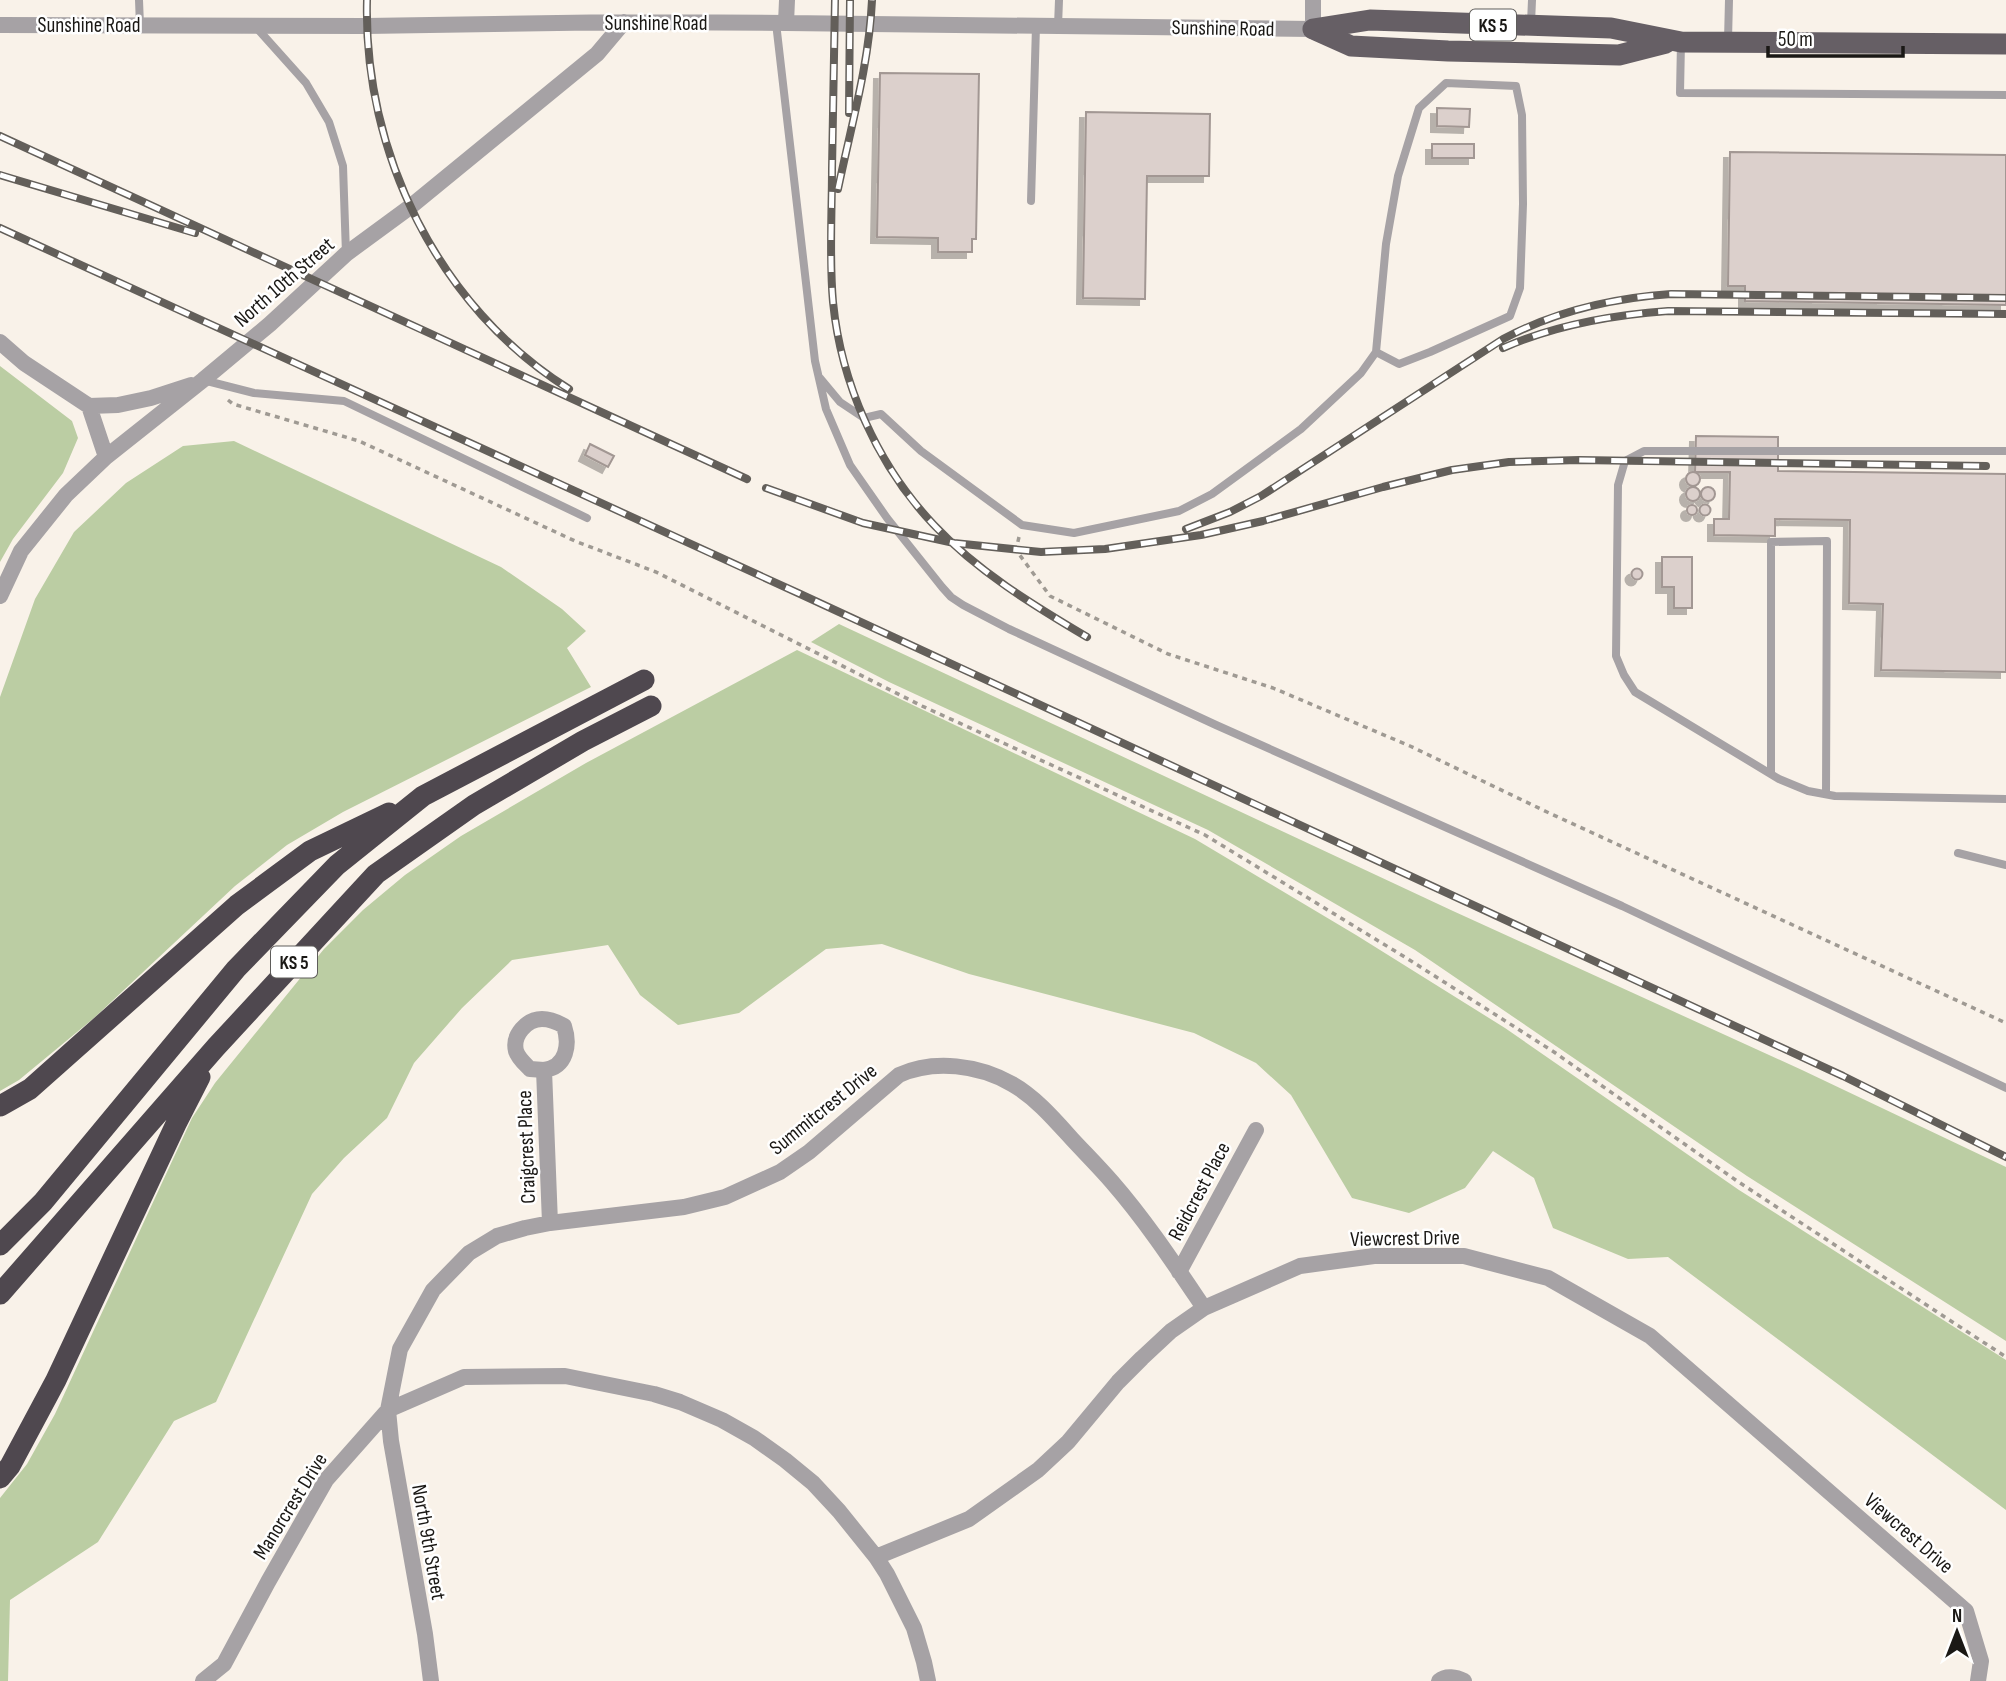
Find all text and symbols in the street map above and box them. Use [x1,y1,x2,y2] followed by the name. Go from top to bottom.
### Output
[1470,10,1516,41] road number: KS 5
[605,11,707,36] street label: Sunshine Road
[38,13,140,38] street label: Sunshine Road
[1768,14,1903,58] scale bar
[1171,15,1275,42] street label: Sunshine Road
[1778,27,1813,52] text: 50 m
[229,232,339,333] street label: North 10th Street
[271,946,317,978] road number: KS 5
[764,1058,882,1160] street label: Summitcrest Drive
[512,1090,541,1204] street label: Craigcrest Place
[1163,1138,1236,1245] street label: Reidcrest Place
[1350,1225,1460,1252] street label: Viewcrest Drive
[248,1449,333,1564] street label: Manorcrest Drive
[406,1482,451,1602] street label: North 9th Street
[1859,1488,1958,1579] street label: Viewcrest Drive
[1922,1597,1992,1667] north arrow
[1952,1605,1962,1628] text: N

